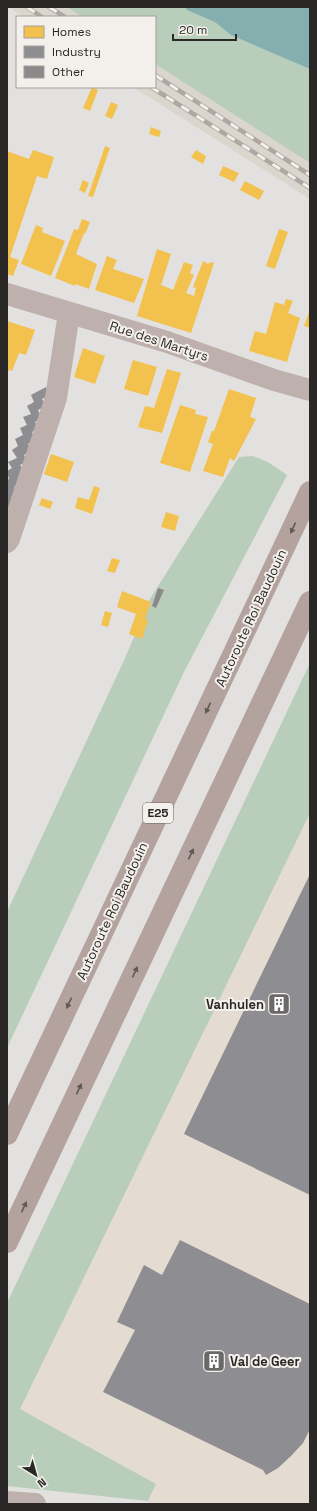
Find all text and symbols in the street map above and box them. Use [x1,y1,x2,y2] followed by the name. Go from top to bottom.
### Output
[16,16,156,88] legend
[173,16,236,42] scale bar
[179,22,207,38] text: 20 m
[52,24,91,40] text: Homes
[52,44,101,60] text: Industry
[52,64,85,80] text: Other
[108,317,211,365] street label: Rue des Martyrs
[290,522,296,533] one-way arrow
[212,547,290,689] street label: Autoroute Roi Baudouin
[205,703,211,714] one-way arrow
[143,803,173,823] road number: E25
[73,840,151,982] street label: Autoroute Roi Baudouin
[188,848,194,860] one-way arrow
[132,966,138,977] one-way arrow
[266,991,292,1017] building icon: Vanhulen
[206,996,264,1013] place label: Vanhulen
[66,998,72,1009] one-way arrow
[76,1083,82,1095] one-way arrow
[21,1201,27,1212] one-way arrow
[201,1348,227,1374] building icon: Val de Geer
[230,1353,300,1370] place label: Val de Geer
[16,1455,56,1495] north arrow
[35,1475,49,1491] text: N

